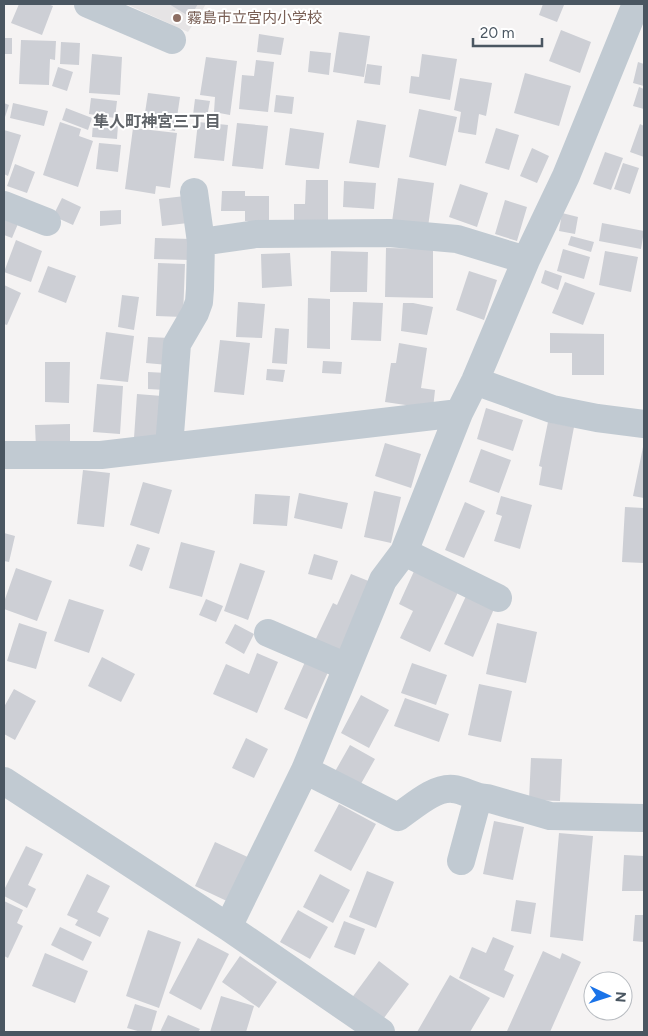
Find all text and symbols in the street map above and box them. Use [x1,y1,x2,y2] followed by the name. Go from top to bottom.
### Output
[187,9,322,27] place label: 霧島市立宮内小学校
[171,12,183,24] marker: 霧島市立宮内小学校
[473,15,542,47] scale bar
[480,24,514,42] text: 20 m
[93,112,221,131] district label: 隼人町神宮三丁目
[583,971,633,1021] north arrow
[612,991,629,1003] text: N

